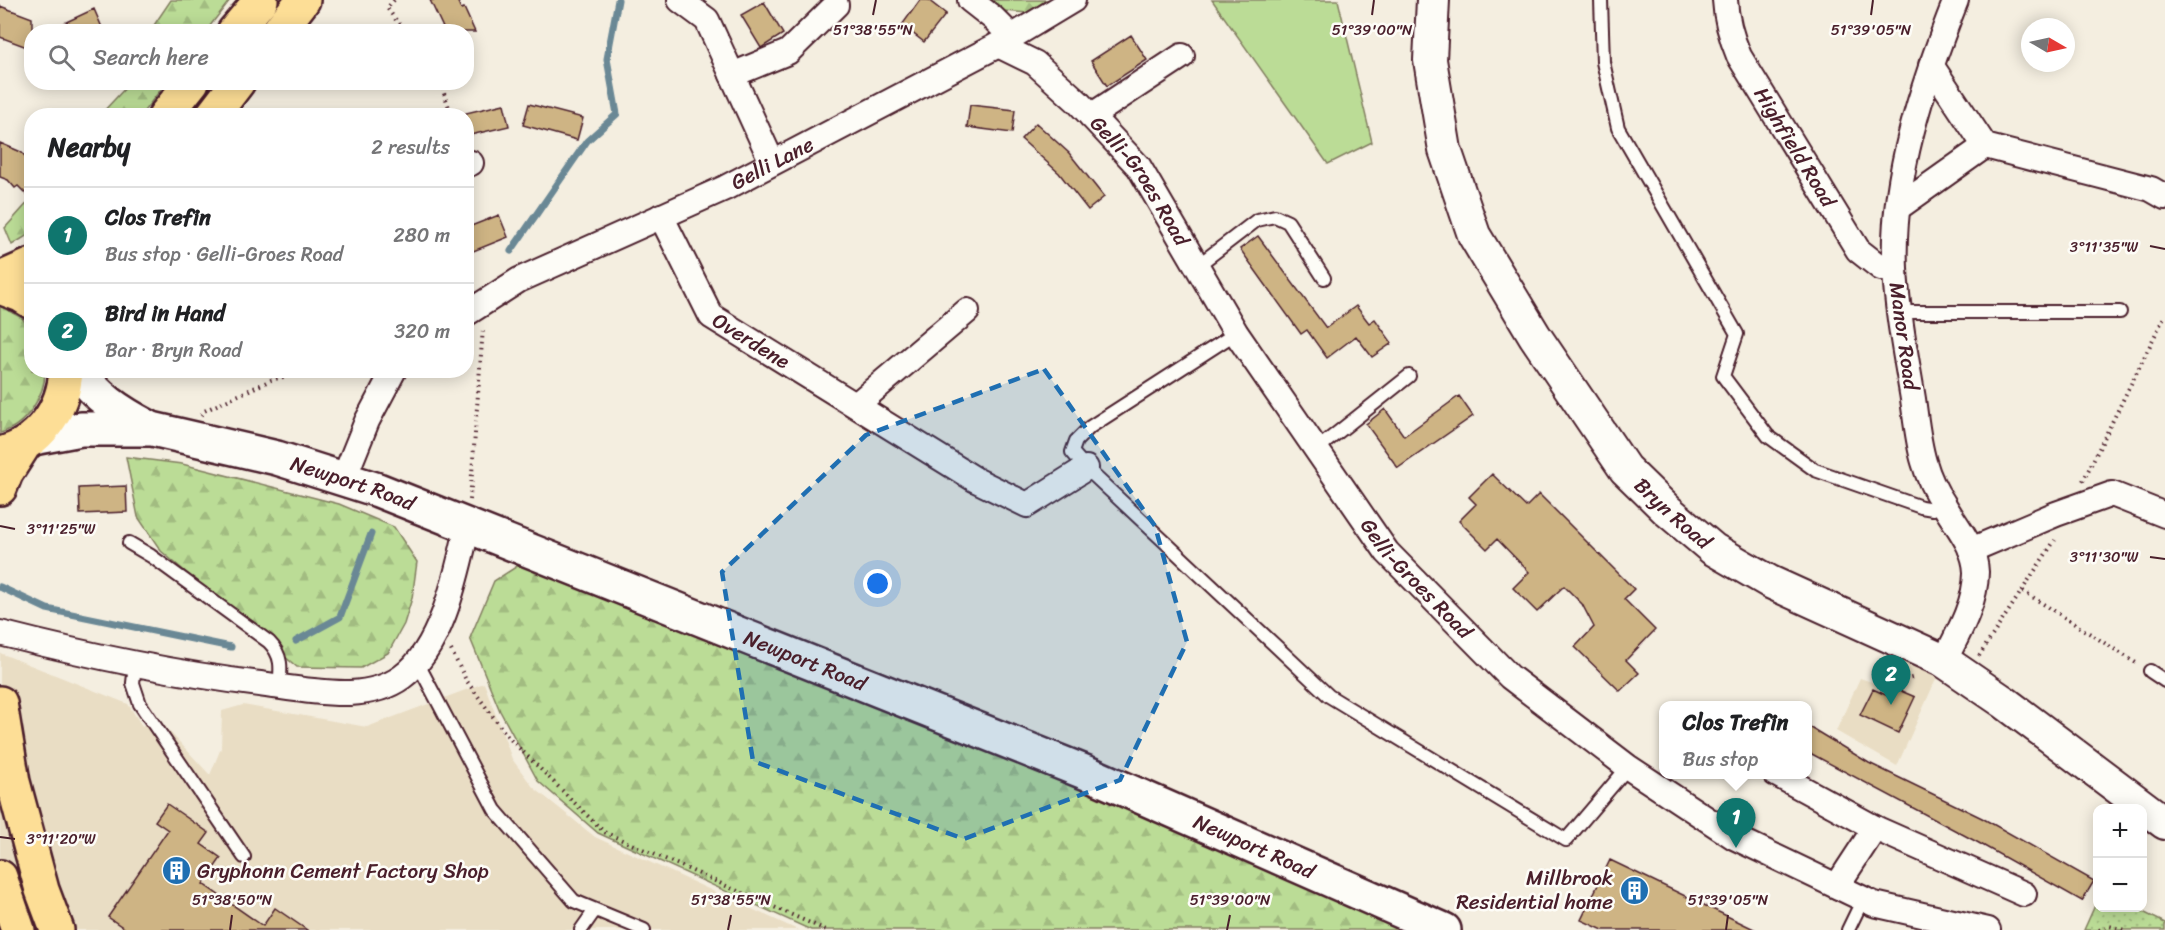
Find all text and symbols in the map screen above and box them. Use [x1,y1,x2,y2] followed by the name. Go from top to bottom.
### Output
[833,17,914,43] text: 51°38'55"N
[1332,17,1413,43] text: 51°39'00"N
[1831,17,1912,43] text: 51°39'05"N
[2021,18,2075,72] north arrow
[24,24,474,90] search box
[93,38,209,77] text: Search here
[45,41,78,74] icon: search
[1743,79,1848,217] street label: Highfield Road
[1080,106,1201,255] street label: Gelli-Groes Road
[48,124,130,170] text: Nearby
[724,125,821,201] street label: Gelli Lane
[371,130,450,165] text: 2 results
[105,198,211,237] text: Clos Trefin
[63,218,72,253] text: 1
[393,218,450,253] text: 280 m
[2070,234,2139,260] text: 3°11'35"W
[105,237,343,272] text: Bus stop · Gelli-Groes Road
[1878,280,1931,394] street label: Manor Road
[105,294,225,333] text: Bird in Hand
[705,302,798,380] street label: Overdene
[62,314,73,349] text: 2
[394,314,450,349] text: 320 m
[105,333,242,368] text: Bar · Bryn Road
[286,444,423,523] street label: Newport Road
[1625,468,1722,561] street label: Bryn Road
[1350,510,1484,650] street label: Gelli-Groes Road
[27,516,96,542] text: 3°11'25"W
[2070,544,2139,570] text: 3°11'30"W
[863,569,892,598] your location
[738,619,874,703] street label: Newport Road
[1872,656,1910,705] pin: 2
[1659,701,1812,779] popup
[1683,703,1788,742] text: Clos Trefin
[1683,742,1758,777] text: Bus stop
[1716,798,1756,848] pin: 1
[1187,803,1323,891] street label: Newport Road
[2093,804,2147,912] map controls
[2093,804,2147,858] button: +
[26,826,96,852] text: 3°11'20"W
[197,852,489,890] place label: Gryphonn Cement Factory Shop
[160,855,192,887] building icon: Gryphonn Cement Factory Shop
[2093,858,2147,912] button: −
[1456,859,1613,921] place label: Millbrook Residential home
[1618,874,1650,906] building icon: Millbrook Residential home
[192,887,273,913] text: 51°38'50"N
[691,887,772,913] text: 51°38'55"N
[1190,887,1271,913] text: 51°39'00"N
[1688,887,1769,913] text: 51°39'05"N

